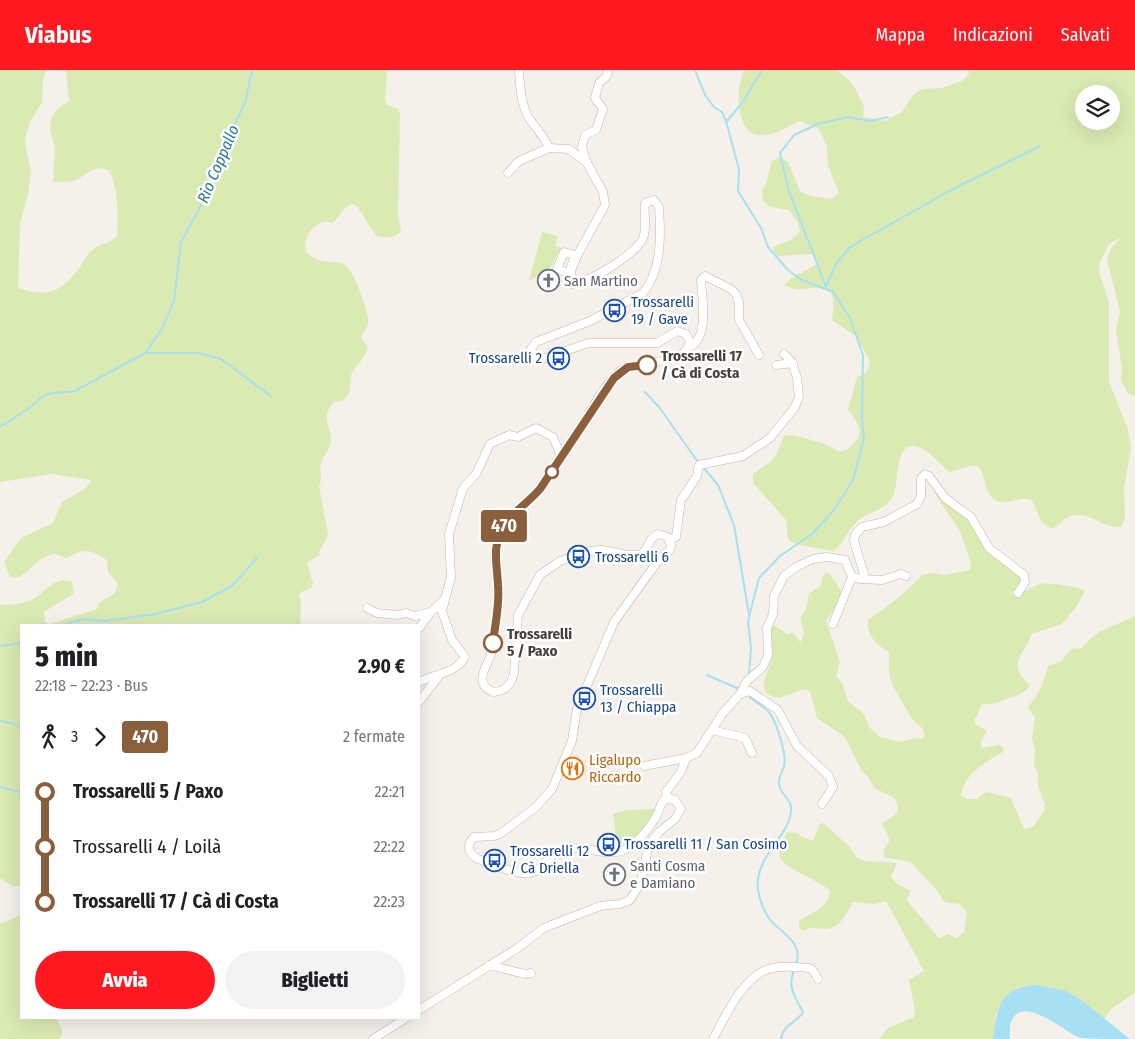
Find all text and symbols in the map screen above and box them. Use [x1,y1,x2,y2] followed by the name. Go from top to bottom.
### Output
[25,21,92,49] text: Viabus
[876,24,925,46] text: Mappa
[953,24,1033,46] text: Indicazioni
[1061,24,1110,46] text: Salvati
[1075,85,1120,130] map controls
[1075,85,1120,130] button: layers
[193,122,243,206] water label: Rio Coppallo
[536,269,560,293] church icon: San Martino
[564,272,638,290] place label: San Martino
[631,293,694,328] place label: Trossarelli 19 / Gave
[603,299,627,323] bus stop icon: Trossarelli 19 / Gave
[546,346,570,370] bus stop icon: Trossarelli 2
[661,347,743,382] place label: Trossarelli 17 / Cà di Costa
[469,349,542,367] place label: Trossarelli 2
[637,355,657,375] marker: Trossarelli 17 / Cà di Costa
[545,465,559,479] unlabelled marker
[475,510,533,542] line badge: 470
[491,515,517,537] text: 470
[567,545,591,569] bus stop icon: Trossarelli 6
[595,548,669,566] place label: Trossarelli 6
[507,625,572,660] place label: Trossarelli 5 / Paxo
[483,633,503,653] marker: Trossarelli 5 / Paxo
[35,640,98,673] text: 5 min
[358,655,405,678] text: 2.90 €
[35,676,148,695] text: 22:18 – 22:23 · Bus
[600,681,676,716] place label: Trossarelli 13 / Chiappa
[572,687,596,711] bus stop icon: Trossarelli 13 / Chiappa
[35,723,63,751] icon: walk
[86,723,114,751] icon: forward
[132,726,158,748] text: 470
[71,727,78,746] text: 3
[343,727,405,746] text: 2 fermate
[589,751,642,786] place label: Ligalupo Riccardo
[561,757,585,781] restaurant icon: Ligalupo Riccardo
[73,780,223,803] text: Trossarelli 5 / Paxo
[375,782,405,801] text: 22:21
[596,832,620,856] bus stop icon: Trossarelli 11 / San Cosimo
[73,835,221,858] text: Trossarelli 4 / Loilà
[624,835,787,853] place label: Trossarelli 11 / San Cosimo
[373,837,405,856] text: 22:22
[510,842,589,877] place label: Trossarelli 12 / Cà Driella
[482,848,506,872] bus stop icon: Trossarelli 12 / Cà Driella
[630,857,705,892] place label: Santi Cosma e Damiano
[602,863,626,887] church icon: Santi Cosma e Damiano
[73,890,279,913] text: Trossarelli 17 / Cà di Costa
[373,892,405,911] text: 22:23
[35,951,215,1009] button: Avvia
[225,951,405,1009] button: Biglietti

